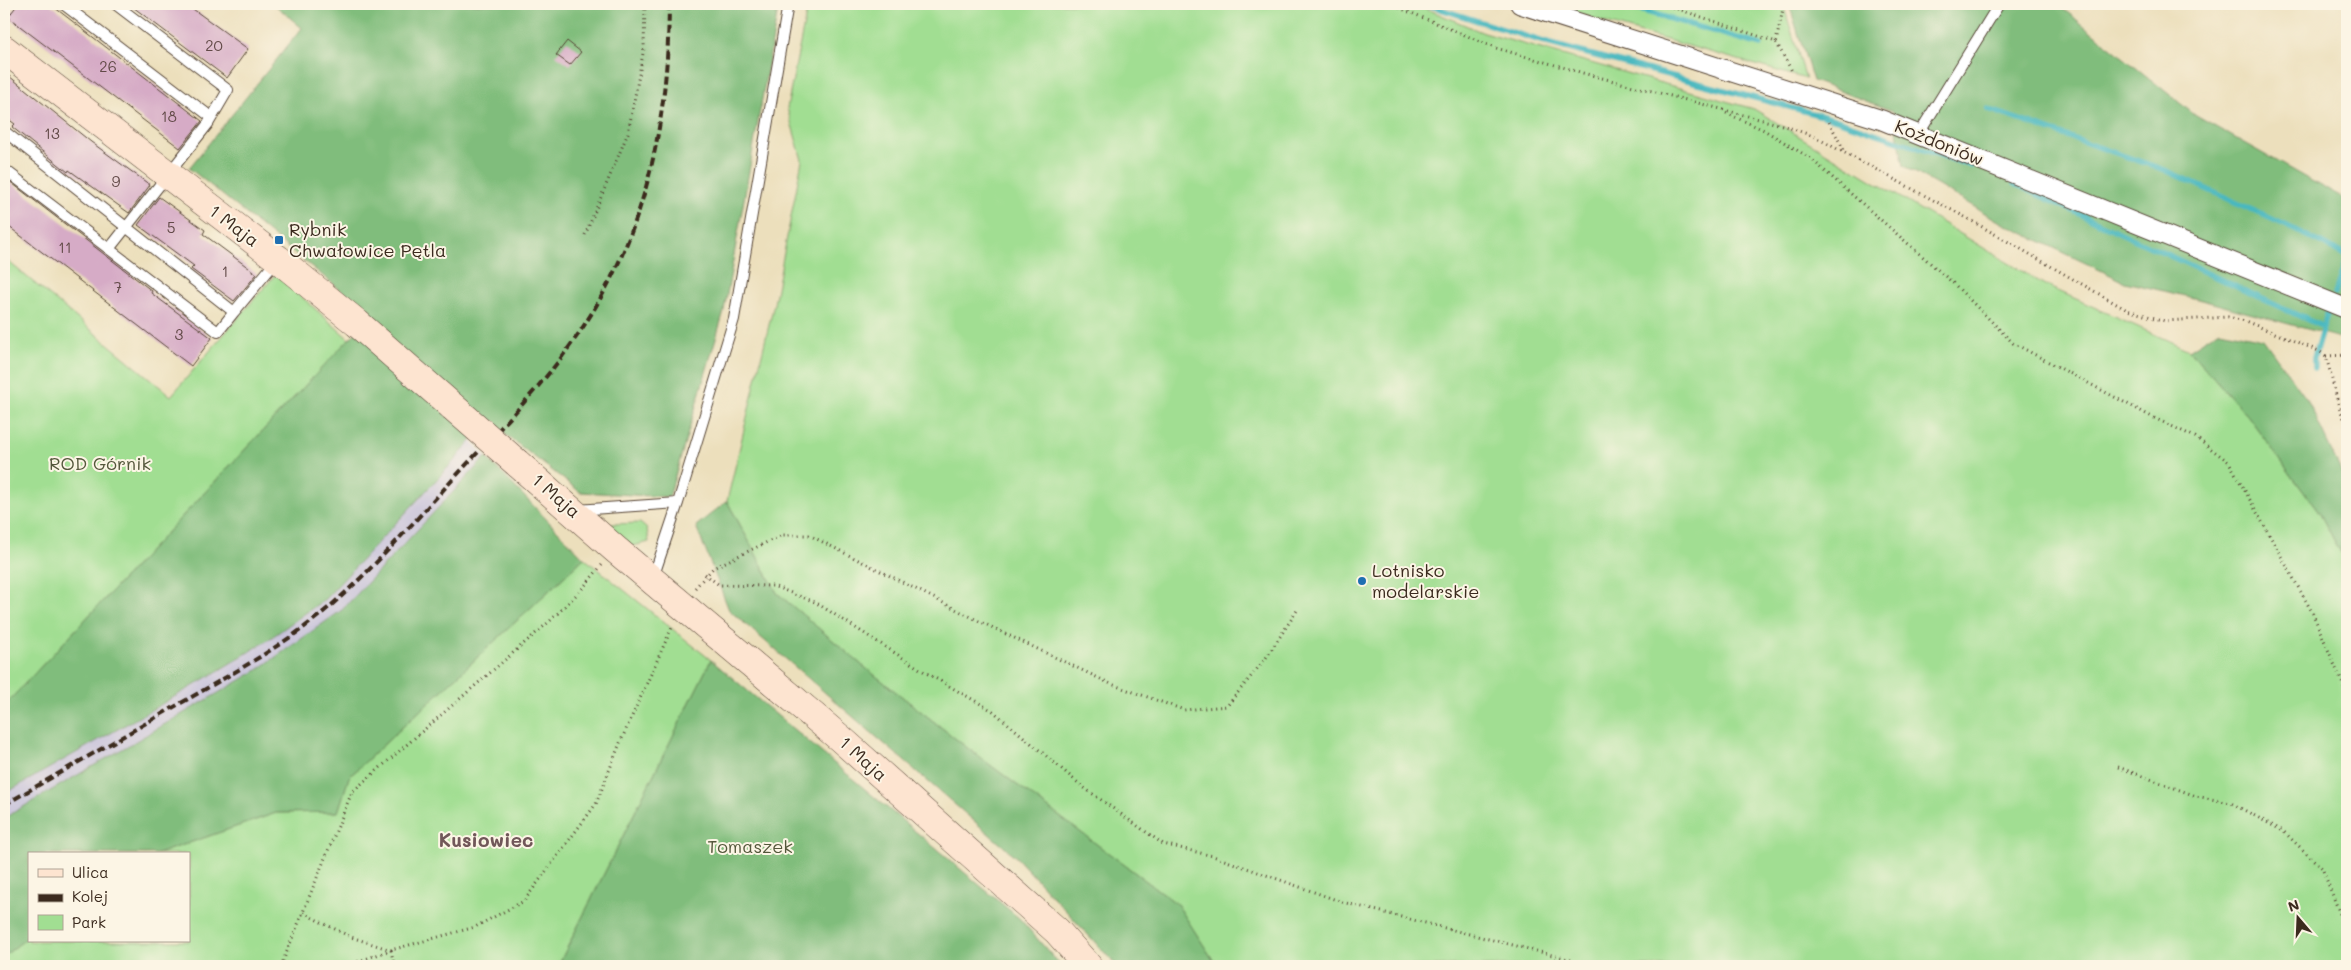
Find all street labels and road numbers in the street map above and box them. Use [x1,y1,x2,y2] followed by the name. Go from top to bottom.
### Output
[1891,113,1987,171] street label: Kożdoniów
[205,199,264,252] street label: 1 Maja
[527,468,586,523] street label: 1 Maja
[835,730,893,786] street label: 1 Maja

